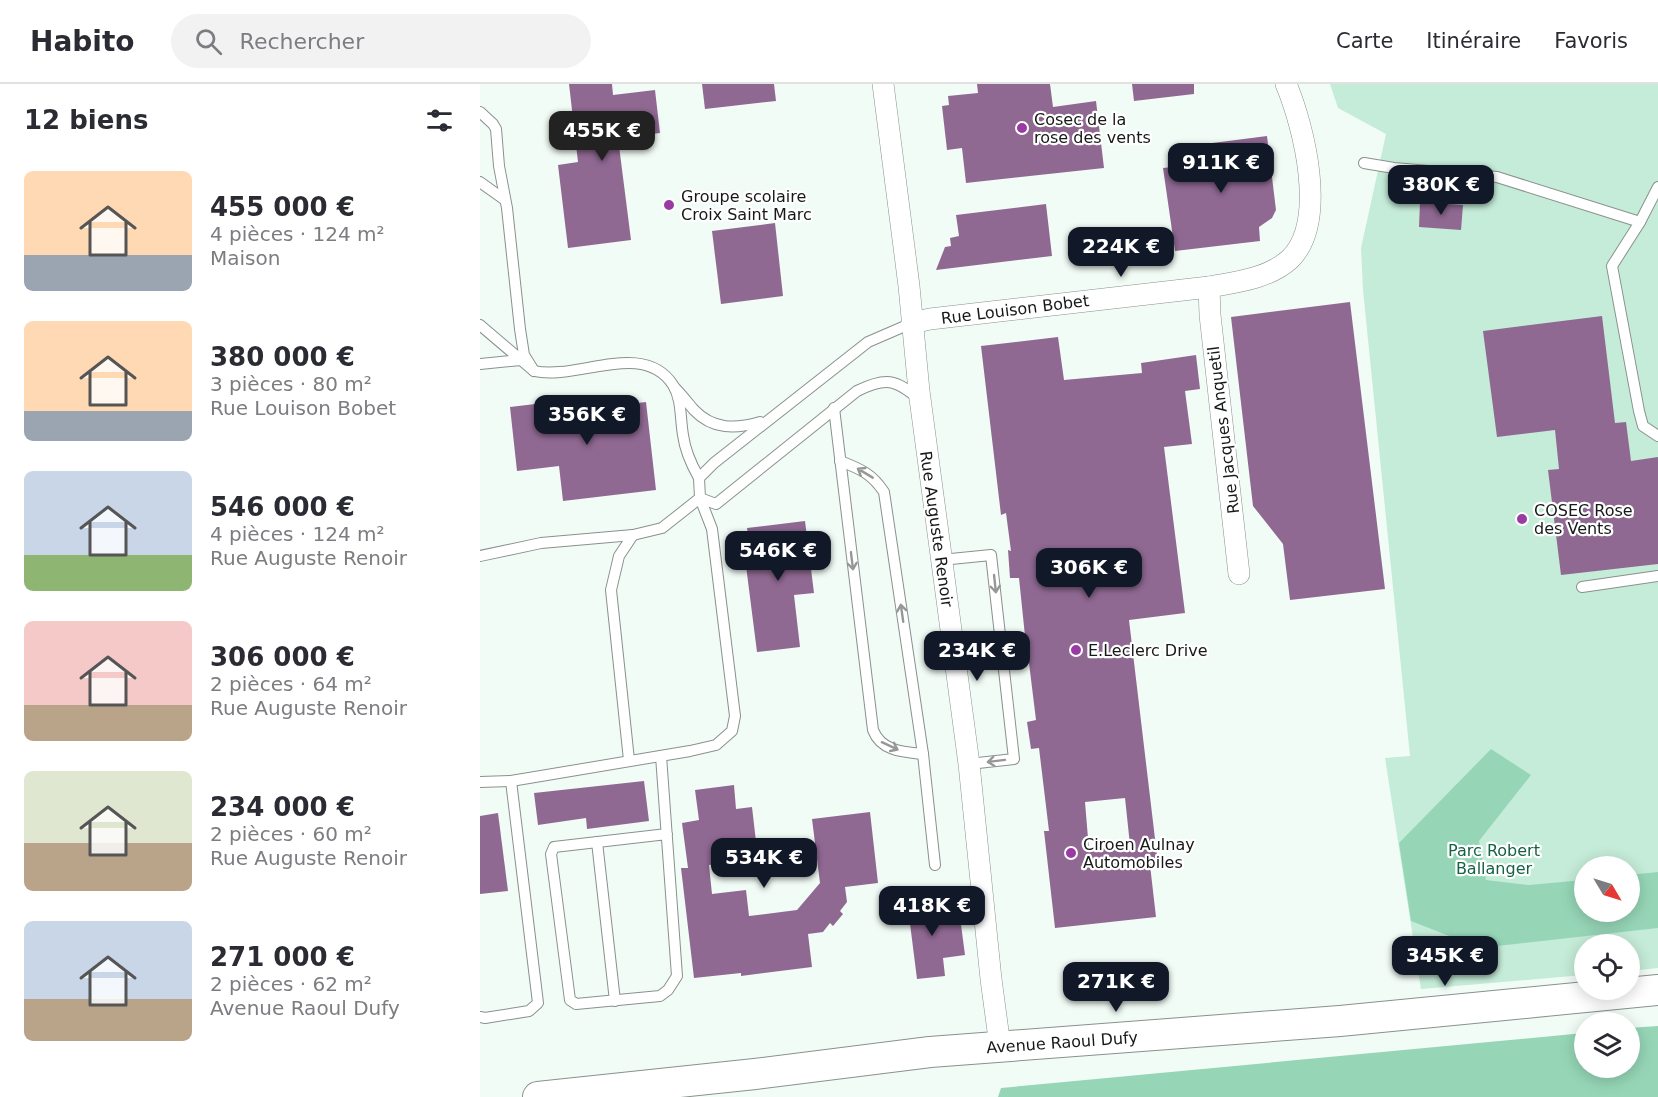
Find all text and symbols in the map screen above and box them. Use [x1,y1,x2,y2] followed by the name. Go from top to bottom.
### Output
[171,14,591,68] search box
[30,25,135,58] text: Habito
[192,25,225,58] icon: search
[240,29,364,54] text: Rechercher
[1336,29,1393,53] text: Carte
[1426,29,1521,53] text: Itinéraire
[1554,29,1628,53] text: Favoris
[423,104,456,137] icon: filters
[24,105,148,135] text: 12 biens
[1034,110,1151,147] place label: Cosec de la rose des vents
[553,111,651,162] pin: 455K €
[563,118,641,142] text: 455K €
[1015,121,1029,135] marker: Cosec de la rose des vents
[1172,143,1270,194] pin: 911K €
[1182,150,1260,174] text: 911K €
[1392,165,1490,216] pin: 380K €
[1402,172,1480,196] text: 380K €
[681,187,812,224] place label: Groupe scolaire Croix Saint Marc
[210,192,355,222] text: 455 000 €
[72,195,144,267] icon: home
[662,198,676,212] marker: Groupe scolaire Croix Saint Marc
[210,222,384,246] text: 4 pièces · 124 m²
[1072,227,1170,278] pin: 224K €
[1082,234,1160,258] text: 224K €
[210,246,280,270] text: Maison
[940,291,1090,328] street label: Rue Louison Bobet
[210,342,355,372] text: 380 000 €
[72,345,144,417] icon: home
[1204,345,1243,515] street label: Rue Jacques Anquetil
[210,372,372,396] text: 3 pièces · 80 m²
[538,395,636,446] pin: 356K €
[210,396,396,420] text: Rue Louison Bobet
[548,402,626,426] text: 356K €
[916,450,957,609] street label: Rue Auguste Renoir
[857,466,874,478] one-way arrow
[210,492,355,522] text: 546 000 €
[72,495,144,567] icon: home
[1534,501,1633,538] place label: COSEC Rose des Vents
[1515,512,1529,526] marker: COSEC Rose des Vents
[210,522,384,546] text: 4 pièces · 124 m²
[729,531,827,582] pin: 546K €
[739,538,817,562] text: 546K €
[210,546,407,570] text: Rue Auguste Renoir
[1040,548,1138,599] pin: 306K €
[847,551,858,570] one-way arrow
[1050,555,1128,579] text: 306K €
[989,573,1000,593] one-way arrow
[896,604,907,624] one-way arrow
[928,631,1026,682] pin: 234K €
[938,638,1016,662] text: 234K €
[1088,641,1208,660] place label: E.Leclerc Drive
[210,642,355,672] text: 306 000 €
[1069,643,1083,657] marker: E.Leclerc Drive
[72,645,144,717] icon: home
[210,672,372,696] text: 2 pièces · 64 m²
[210,696,407,720] text: Rue Auguste Renoir
[880,741,898,753] one-way arrow
[986,756,1006,767] one-way arrow
[210,792,355,822] text: 234 000 €
[72,795,144,867] icon: home
[210,822,372,846] text: 2 pièces · 60 m²
[1083,835,1195,872] place label: Ciroen Aulnay Automobiles
[715,838,813,889] pin: 534K €
[1448,841,1540,878] park label: Parc Robert Ballanger
[725,845,803,869] text: 534K €
[210,846,407,870] text: Rue Auguste Renoir
[1064,846,1078,860] marker: Ciroen Aulnay Automobiles
[1574,856,1640,922] north arrow
[1574,856,1640,1078] map controls
[883,886,981,937] pin: 418K €
[893,893,971,917] text: 418K €
[1574,934,1640,1000] button: locate
[1396,936,1494,987] pin: 345K €
[210,942,355,972] text: 271 000 €
[1406,943,1484,967] text: 345K €
[72,945,144,1017] icon: home
[1067,962,1165,1013] pin: 271K €
[1077,969,1155,993] text: 271K €
[210,972,372,996] text: 2 pièces · 62 m²
[210,996,400,1020] text: Avenue Raoul Dufy
[1574,1012,1640,1078] button: layers
[986,1028,1138,1057] street label: Avenue Raoul Dufy

